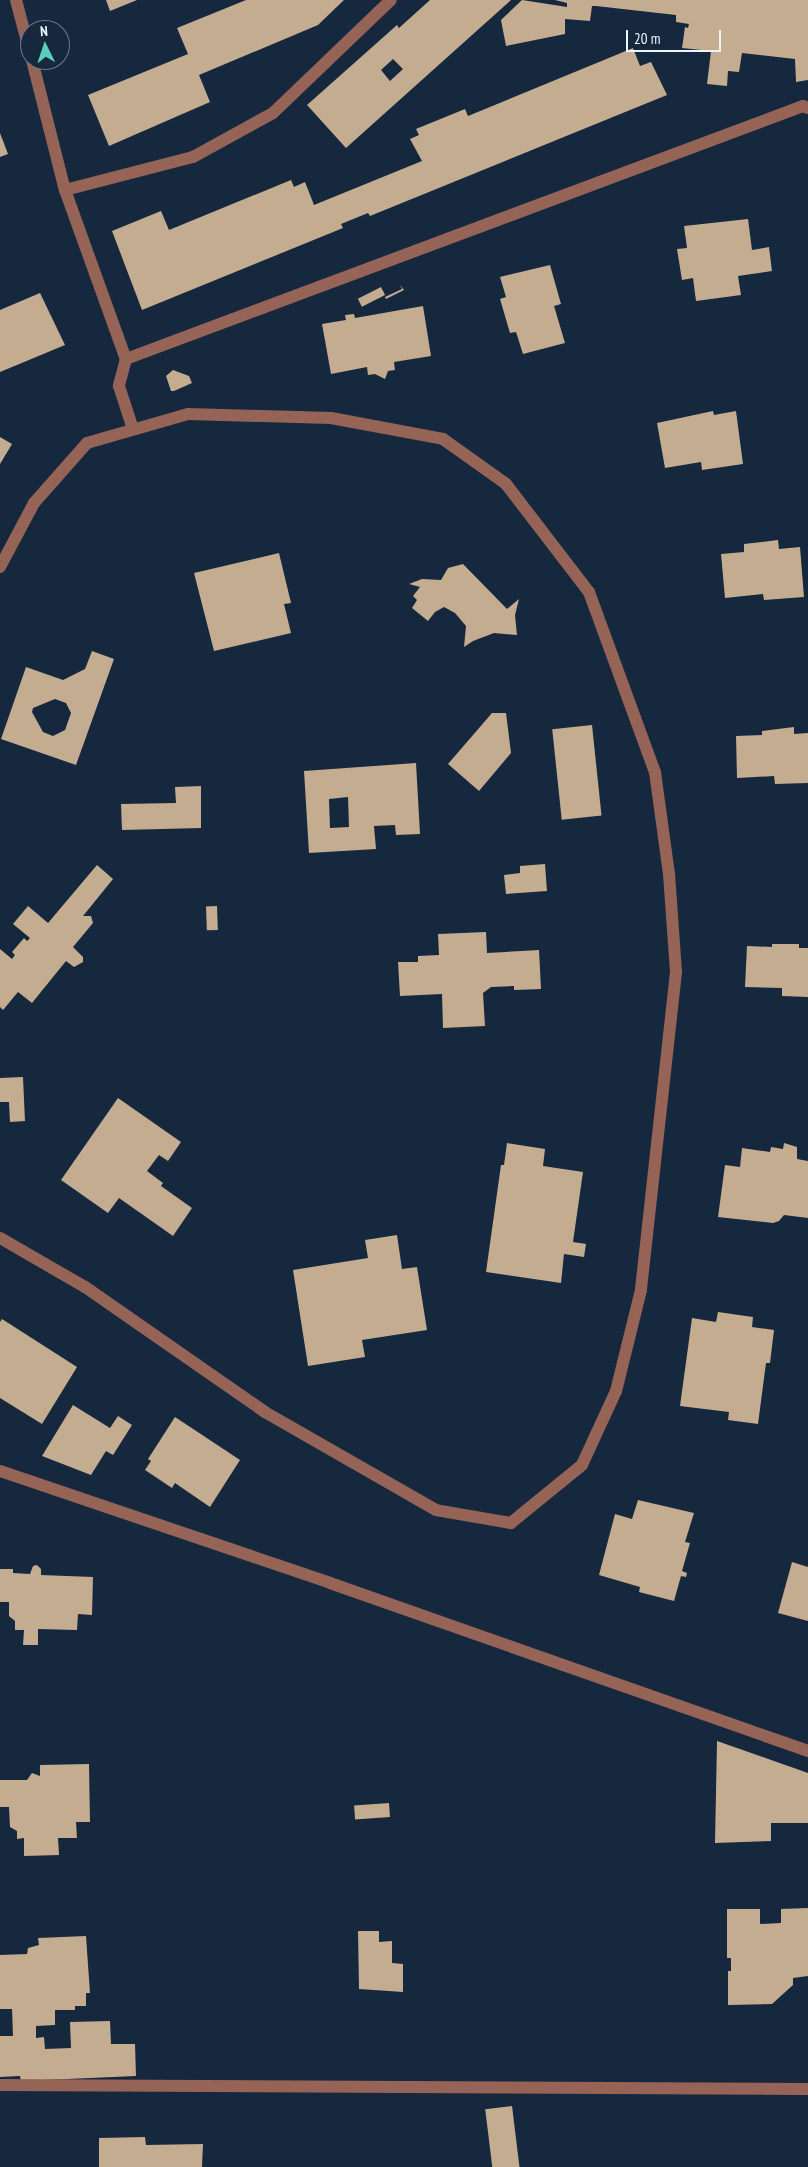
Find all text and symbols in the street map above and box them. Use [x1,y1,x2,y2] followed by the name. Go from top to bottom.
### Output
[20,20,70,70] north arrow
[628,20,723,52] scale bar
[40,22,48,40] text: N
[634,29,660,48] text: 20 m

